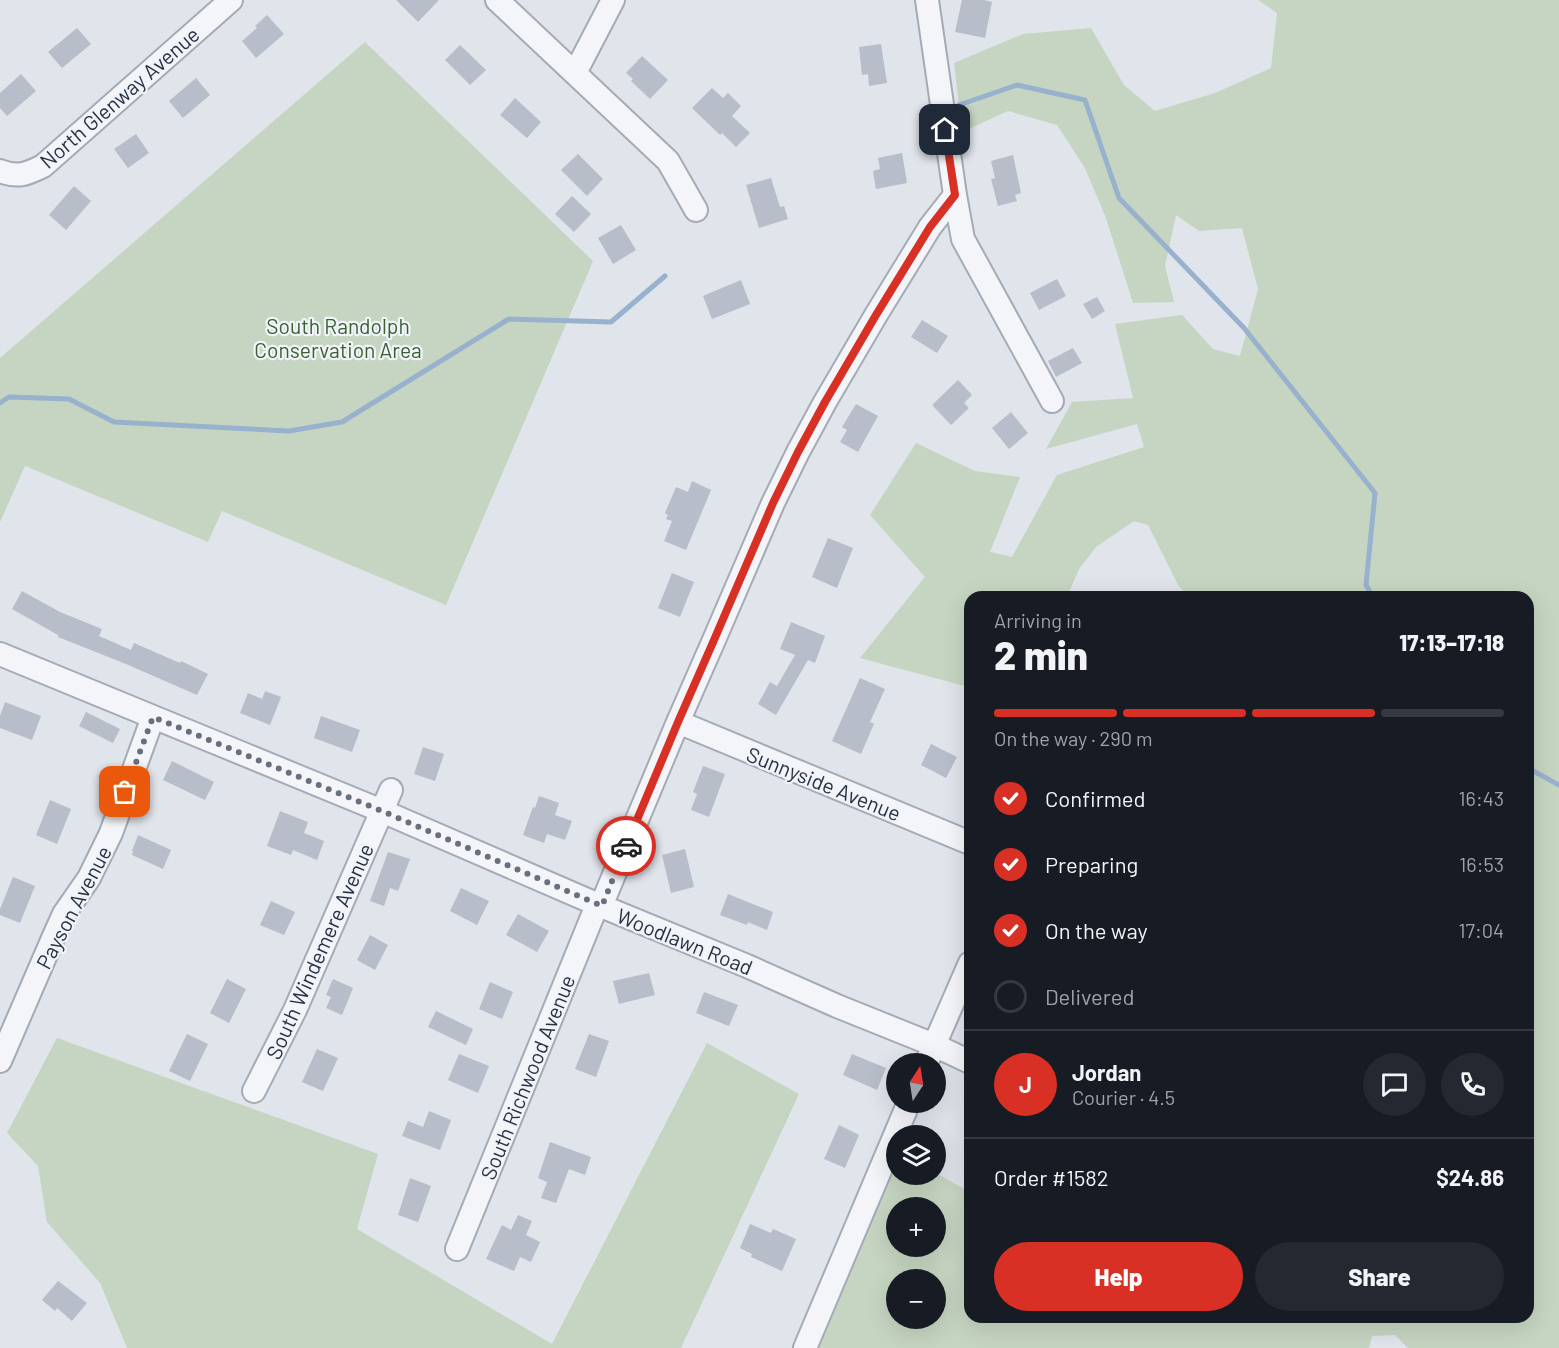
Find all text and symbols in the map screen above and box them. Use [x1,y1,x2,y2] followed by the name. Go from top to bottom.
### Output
[34,21,204,173] street label: North Glenway Avenue
[919,104,970,155] pin
[928,113,961,146] icon: home
[254,313,422,362] park label: South Randolph Conservation Area
[994,608,1082,632] text: Arriving in
[1399,629,1504,655] text: 17:13–17:18
[994,631,1088,678] text: 2 min
[994,726,1153,750] text: On the way · 290 m
[743,741,905,825] street label: Sunnyside Avenue
[99,766,150,817] pin
[108,775,141,808] icon: bag
[994,782,1027,815] icon: check
[1045,785,1145,811] text: Confirmed
[1459,786,1504,810] text: 16:43
[596,816,656,876] courier
[610,830,643,863] icon: car
[260,839,378,1063] street label: South Windemere Avenue
[30,841,116,973] street label: Payson Avenue
[994,848,1027,881] icon: check
[1045,851,1138,877] text: Preparing
[1459,852,1504,876] text: 16:53
[613,902,757,980] street label: Woodlawn Road
[994,914,1027,947] icon: check
[1045,917,1148,943] text: On the way
[1458,918,1504,942] text: 17:04
[474,971,580,1183] street label: South Richwood Avenue
[1045,983,1134,1009] text: Delivered
[886,1053,946,1113] north arrow
[886,1053,946,1329] map controls
[1363,1053,1426,1116] button: chat
[1441,1053,1504,1116] button: phone
[1072,1059,1141,1085] text: Jordan
[1019,1071,1032,1097] text: J
[1072,1085,1175,1109] text: Courier · 4.5
[886,1125,946,1185] button: layers
[994,1164,1109,1190] text: Order #1582
[1436,1164,1504,1190] text: $24.86
[886,1197,946,1257] button: +
[994,1242,1243,1311] button: Help
[1255,1242,1504,1311] button: Share
[886,1269,946,1329] button: −

